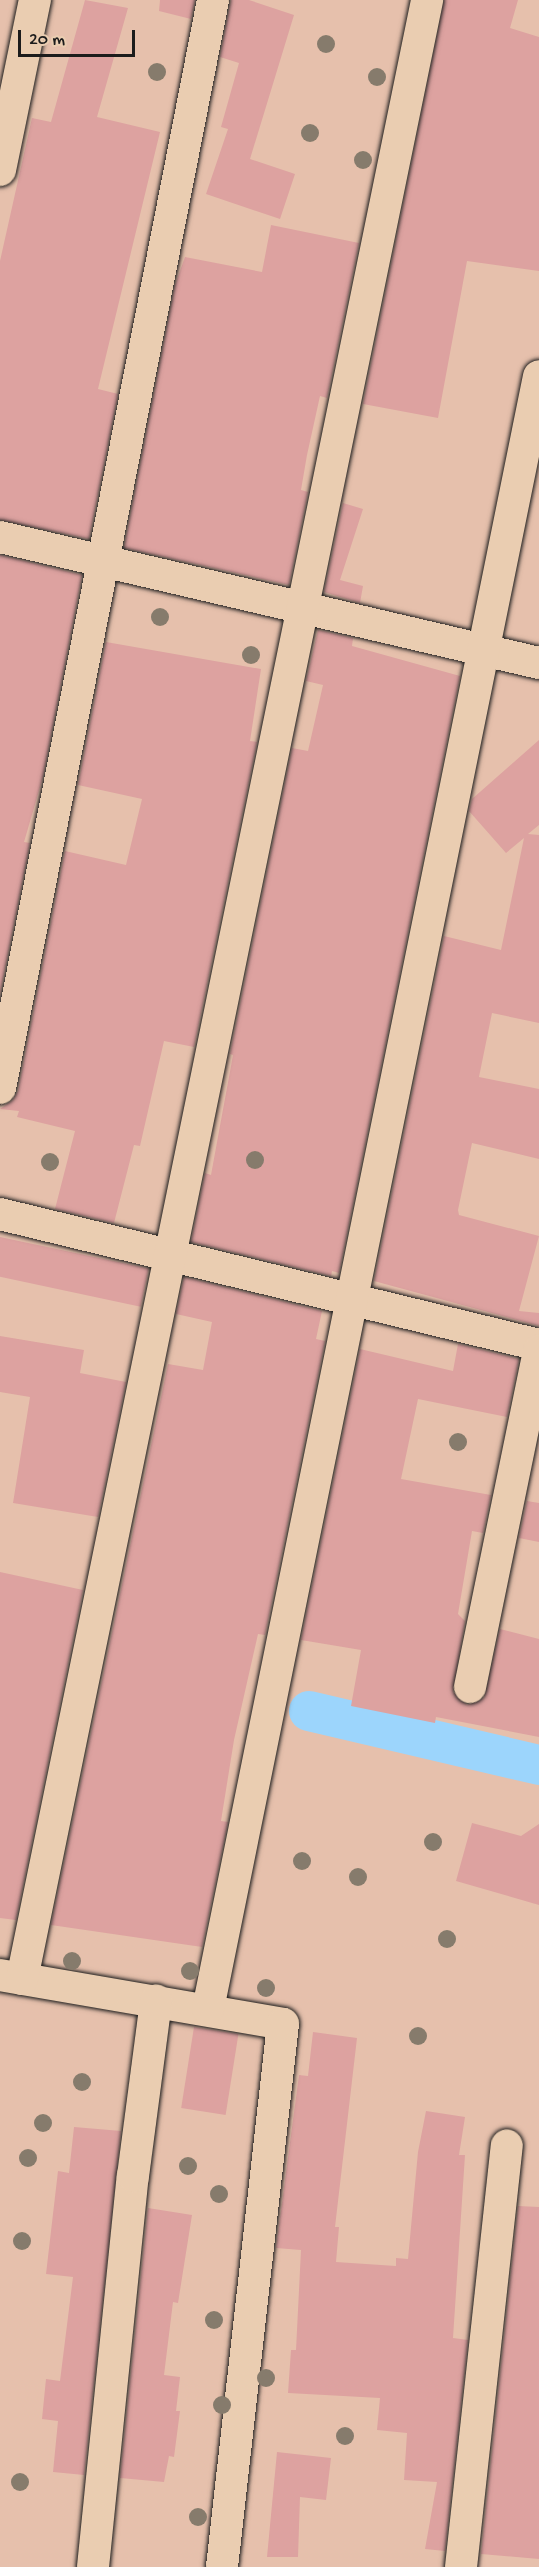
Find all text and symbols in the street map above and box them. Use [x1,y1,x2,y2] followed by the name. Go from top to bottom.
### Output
[21,18,138,56] scale bar
[29,30,65,51] text: 20 m

